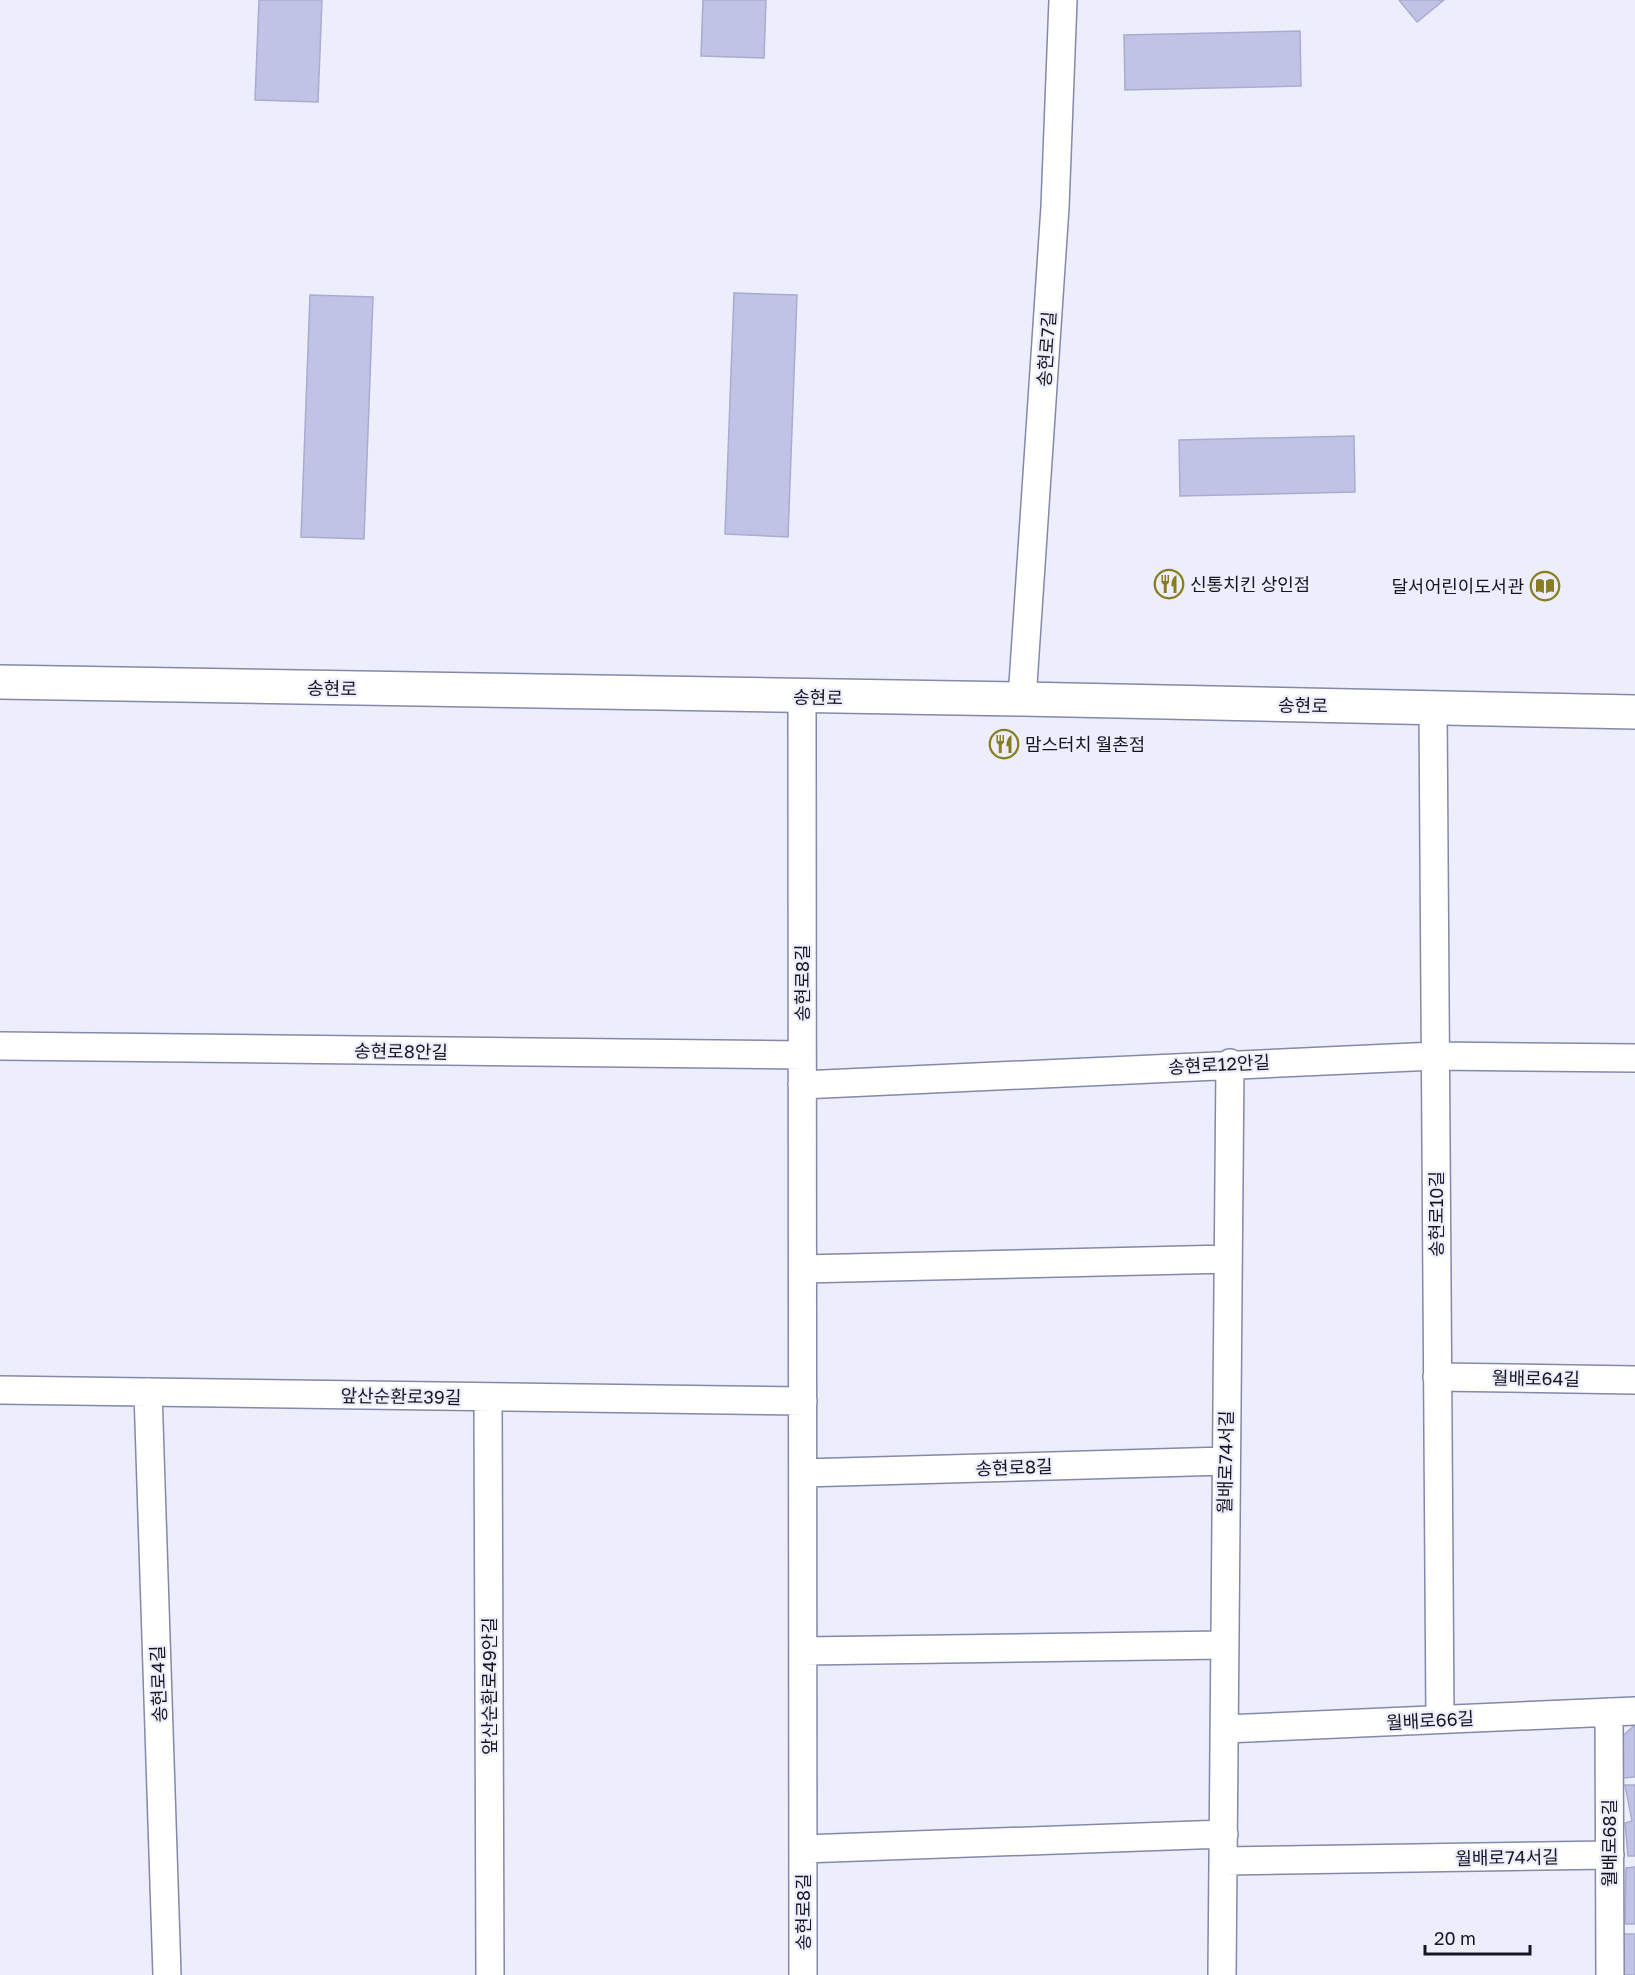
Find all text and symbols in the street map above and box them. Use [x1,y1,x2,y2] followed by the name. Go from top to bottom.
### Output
[1032,310,1060,388] street label: 송현로7길
[1153,568,1185,600] restaurant icon: 신통치킨 상인점
[1529,570,1561,602] library icon: 달서어린이도서관
[1190,573,1310,595] place label: 신통치킨 상인점
[1392,575,1524,597] place label: 달서어린이도서관
[307,677,357,699] street label: 송현로
[793,686,843,708] street label: 송현로
[1278,694,1328,716] street label: 송현로
[988,728,1020,760] restaurant icon: 맘스터치 월촌점
[1025,733,1145,755] place label: 맘스터치 월촌점
[791,944,813,1022] street label: 송현로8길
[354,1039,448,1063] street label: 송현로8안길
[1168,1050,1270,1078] street label: 송현로12안길
[1425,1171,1447,1257] street label: 송현로10길
[1492,1366,1580,1390] street label: 월배로64길
[340,1384,462,1408] street label: 앞산순환로39길
[1213,1410,1237,1514] street label: 월배로74서길
[975,1455,1053,1479] street label: 송현로8길
[478,1617,500,1755] street label: 앞산순환로49안길
[146,1645,170,1723] street label: 송현로4길
[1385,1707,1475,1733] street label: 월배로66길
[1598,1799,1620,1887] street label: 월배로68길
[1455,1845,1559,1869] street label: 월배로74서길
[792,1873,814,1951] street label: 송현로8길
[1425,1918,1530,1956] scale bar
[1434,1927,1476,1949] text: 20 m

